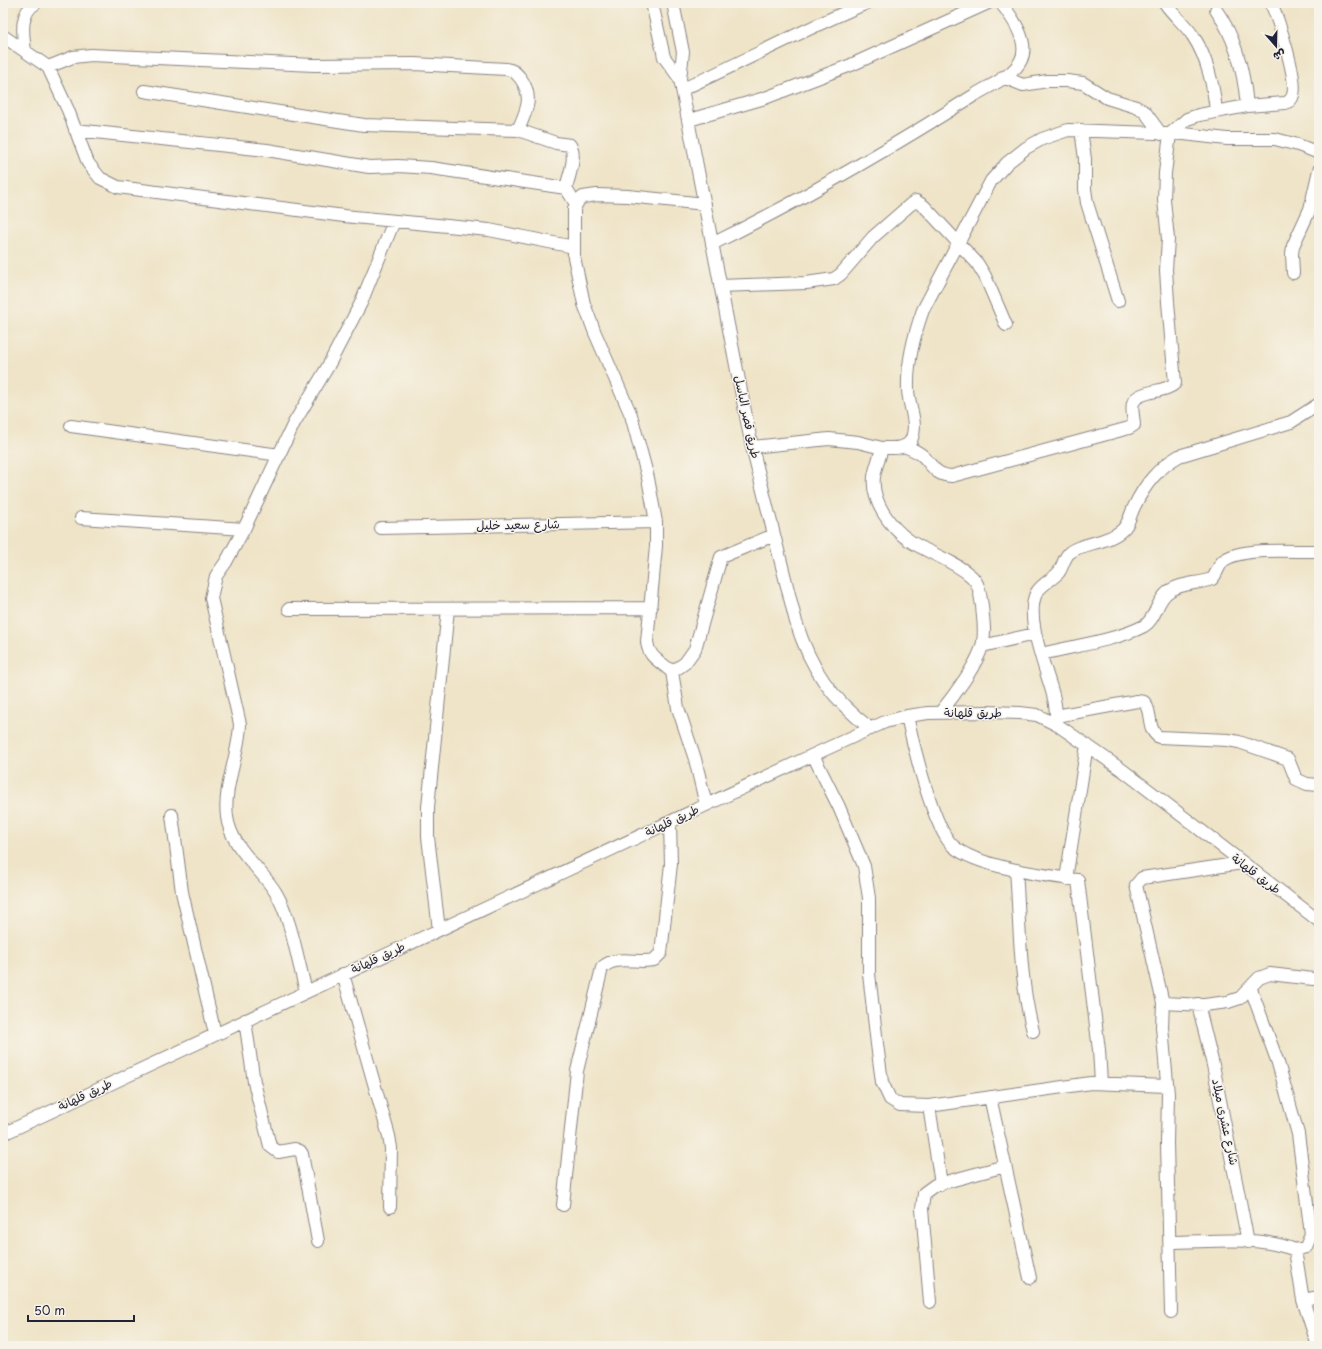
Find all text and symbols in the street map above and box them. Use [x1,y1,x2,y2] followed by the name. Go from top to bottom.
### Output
[1256,26,1296,66] north arrow
[1271,46,1288,66] text: ش
[730,374,766,460] street label: طريق قصر الباسل
[476,514,560,535] street label: شارع سعيد خليل
[944,703,1002,721] street label: طريق قلهانة
[642,800,702,840] street label: طريق قلهانة
[1228,849,1285,898] street label: طريق قلهانة
[348,937,408,977] street label: طريق قلهانة
[55,1074,115,1114] street label: طريق قلهانة
[1207,1077,1244,1167] street label: شارع عشرى ميلاد
[28,1297,134,1323] scale bar
[34,1301,65,1319] text: 50 m

